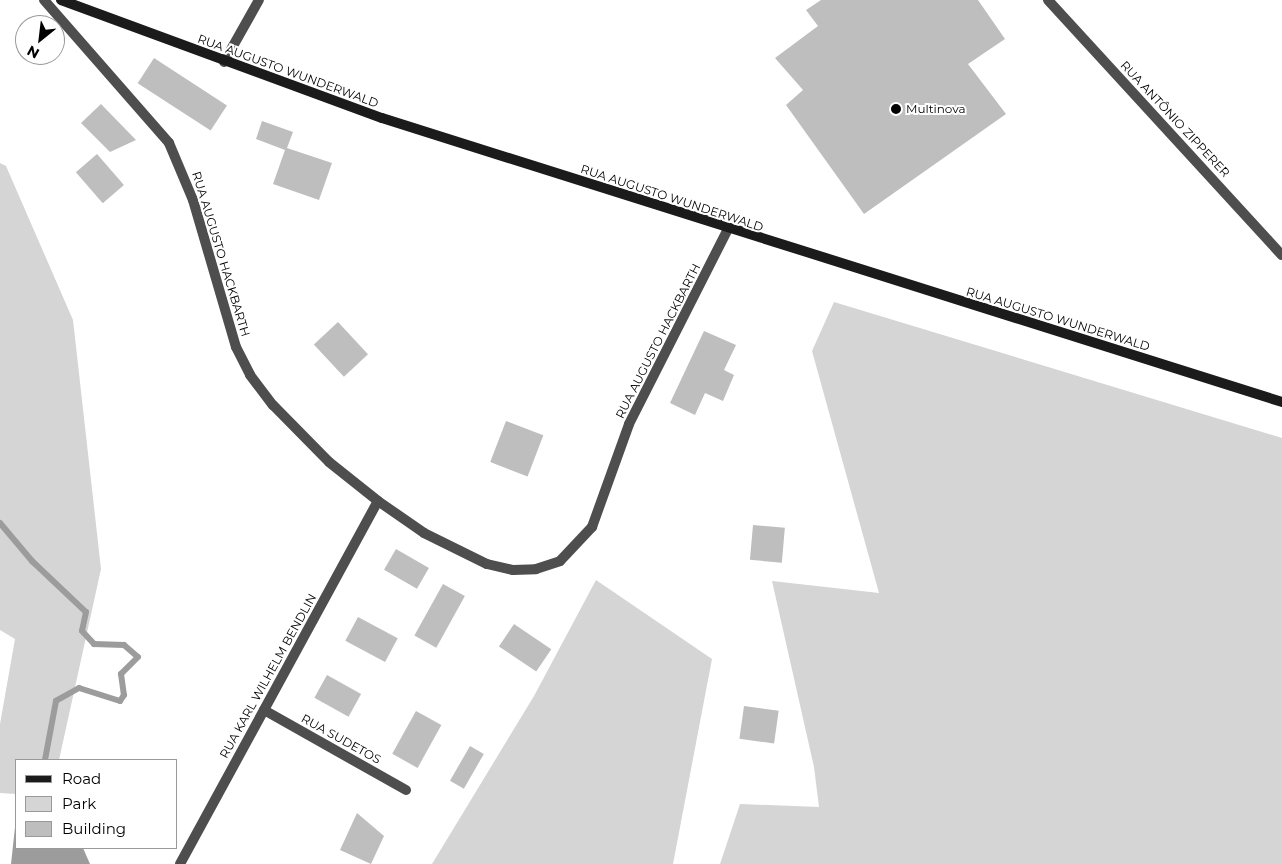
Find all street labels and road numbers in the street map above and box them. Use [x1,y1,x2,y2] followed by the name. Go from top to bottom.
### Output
[196,32,380,110] street label: RUA AUGUSTO WUNDERWALD
[1117,58,1233,180] street label: RUA ANTÔNIO ZIPPERER
[579,162,765,234] street label: RUA AUGUSTO WUNDERWALD
[189,170,253,338] street label: RUA AUGUSTO HACKBARTH
[613,261,703,421] street label: RUA AUGUSTO HACKBARTH
[964,284,1152,354] street label: RUA AUGUSTO WUNDERWALD
[217,591,319,761] street label: RUA KARL WILHELM BENDLIN
[299,711,383,767] street label: RUA SUDETOS

